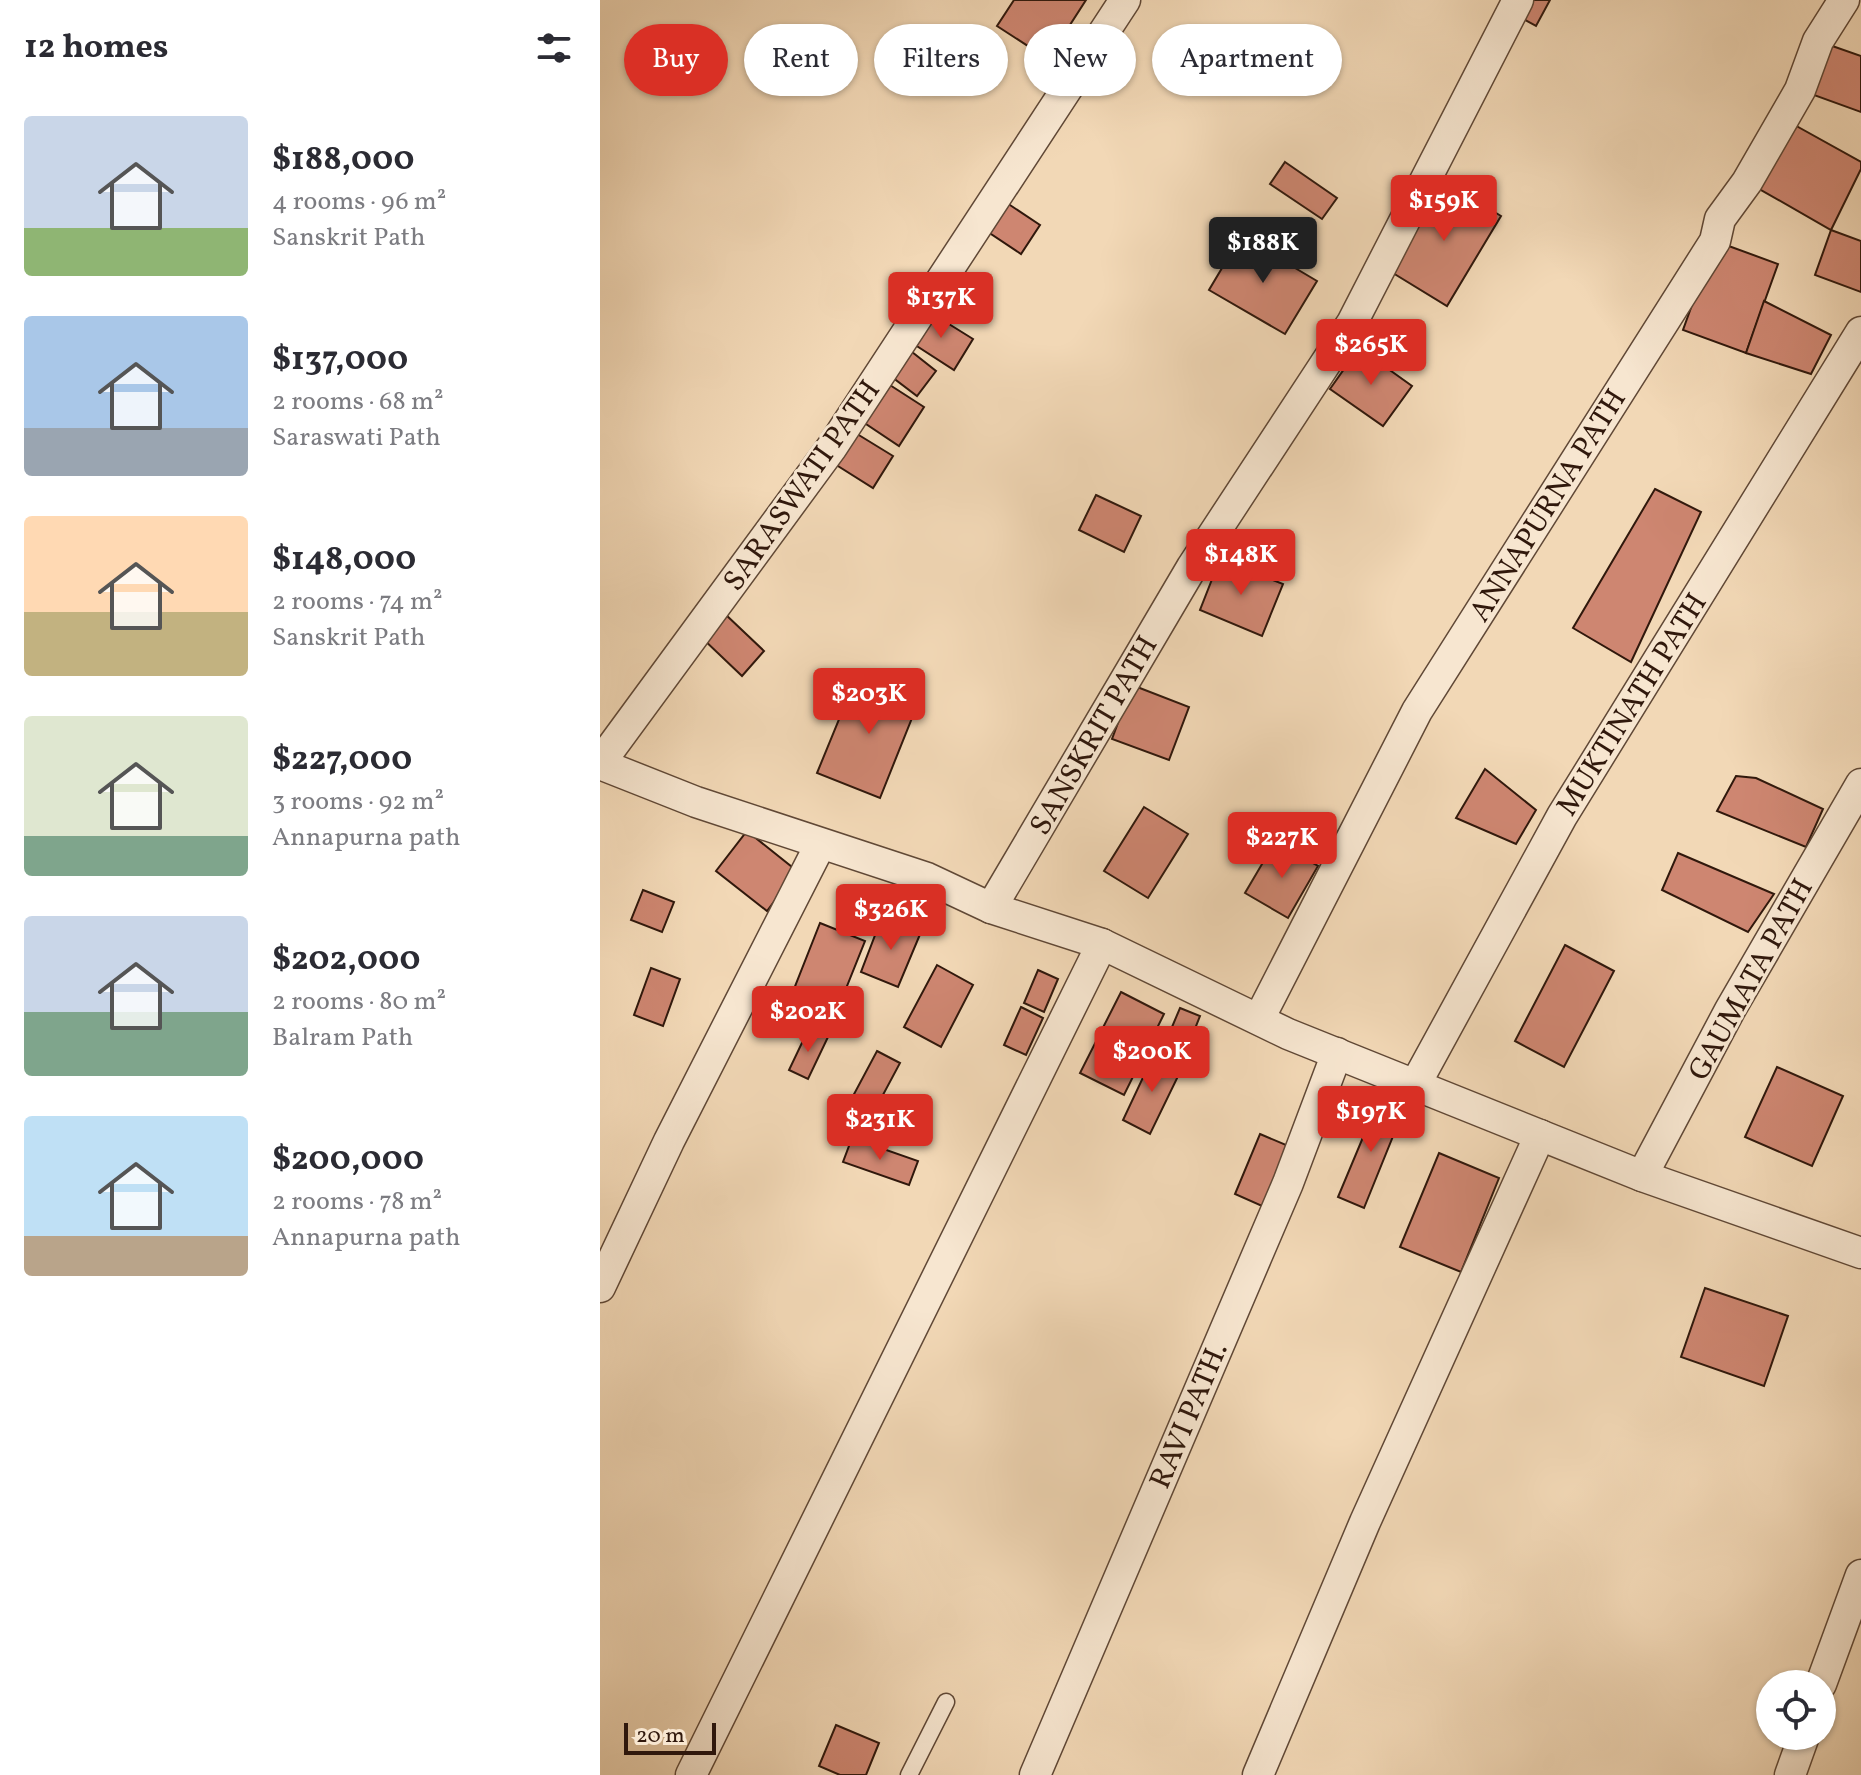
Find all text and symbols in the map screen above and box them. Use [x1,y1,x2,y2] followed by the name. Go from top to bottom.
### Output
[624,24,728,96] chip: Buy
[744,24,858,96] chip: Rent
[874,24,1008,96] chip: Filters
[1024,24,1136,96] chip: New
[1152,24,1342,96] chip: Apartment
[24,25,168,72] text: 12 homes
[532,26,576,70] icon: filters
[272,137,414,184] text: $188,000
[88,148,184,244] icon: home
[1388,175,1500,243] pin: $159K
[1409,183,1479,219] text: $159K
[272,184,446,220] text: 4 rooms · 96 m²
[1207,217,1319,285] pin: $188K
[272,220,425,256] text: Sanskrit Path
[1227,225,1299,261] text: $188K
[885,272,997,340] pin: $137K
[906,280,976,316] text: $137K
[1315,319,1427,387] pin: $265K
[1334,327,1408,363] text: $265K
[272,337,408,384] text: $137,000
[88,348,184,444] icon: home
[714,372,891,600] street label: SARASWATI PATH
[1460,382,1637,631] street label: ANNAPURNA PATH
[272,384,444,420] text: 2 rooms · 68 m²
[272,420,441,456] text: Saraswati Path
[1185,529,1297,597] pin: $148K
[272,537,416,584] text: $148,000
[1204,537,1278,573] text: $148K
[88,548,184,644] icon: home
[272,584,443,620] text: 2 rooms · 74 m²
[1547,585,1718,825] street label: MUKTINATH PATH
[272,620,425,656] text: Sanskrit Path
[1021,628,1169,844] street label: SANSKRIT PATH
[813,668,925,736] pin: $203K
[831,676,907,712] text: $203K
[272,737,412,784] text: $227,000
[88,748,184,844] icon: home
[272,784,444,820] text: 3 rooms · 92 m²
[1226,812,1338,880] pin: $227K
[272,820,461,856] text: Annapurna path
[1246,820,1318,856] text: $227K
[1679,871,1825,1089] street label: GAUMATA PATH
[835,884,947,952] pin: $326K
[854,892,928,928] text: $326K
[272,937,420,984] text: $202,000
[88,948,184,1044] icon: home
[272,984,446,1020] text: 2 rooms · 80 m²
[752,986,864,1054] pin: $202K
[770,994,846,1030] text: $202K
[272,1020,413,1056] text: Balram Path
[1096,1026,1208,1094] pin: $200K
[1112,1034,1192,1070] text: $200K
[1315,1086,1427,1154] pin: $197K
[824,1094,936,1162] pin: $231K
[1336,1094,1406,1130] text: $197K
[845,1102,915,1138] text: $231K
[272,1137,424,1184] text: $200,000
[88,1148,184,1244] icon: home
[272,1184,442,1220] text: 2 rooms · 78 m²
[272,1220,461,1256] text: Annapurna path
[1140,1336,1240,1496] street label: RAVI PATH.
[1756,1670,1836,1750] map controls
[1756,1670,1836,1750] button: locate
[624,1719,716,1755] scale bar
[636,1721,685,1752] text: 20 m

